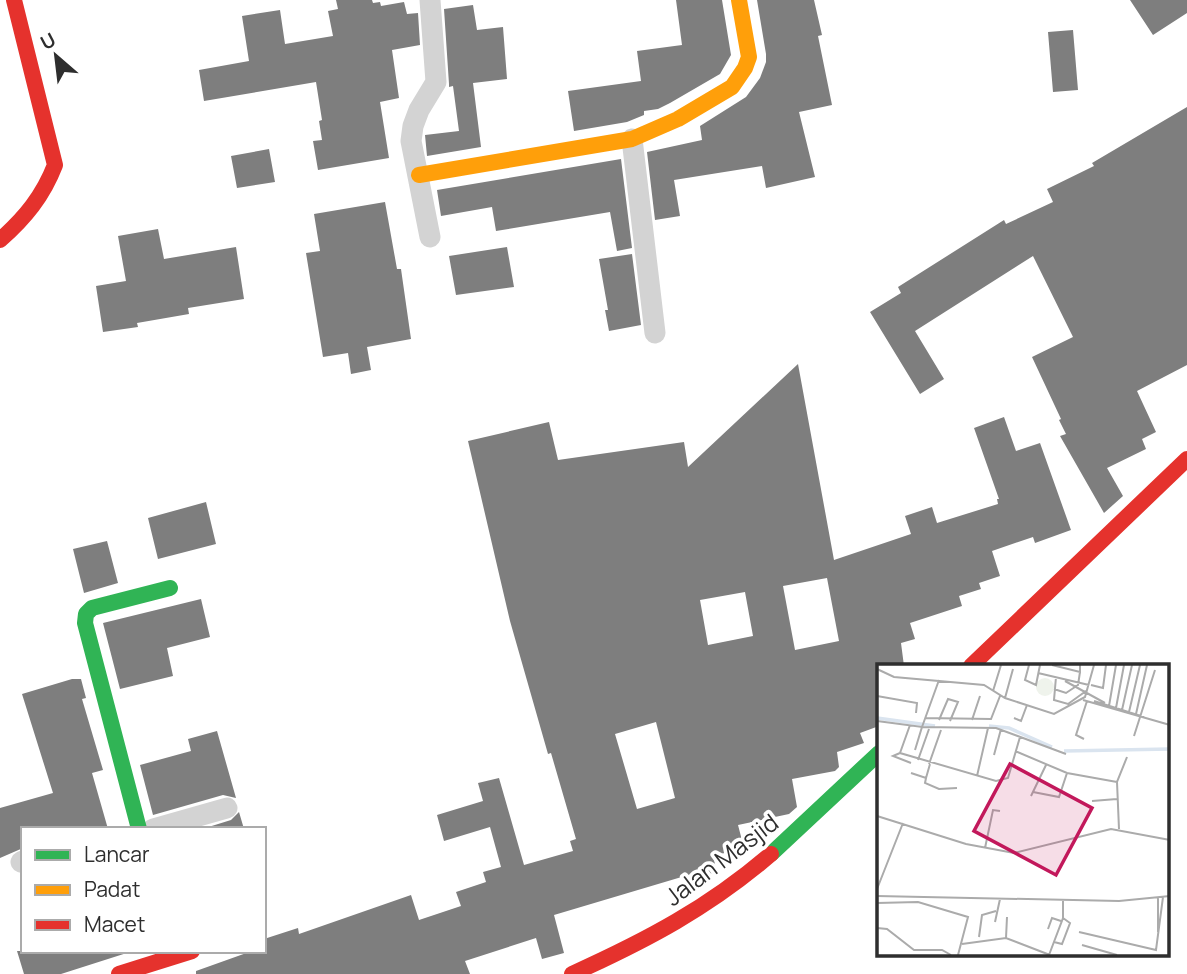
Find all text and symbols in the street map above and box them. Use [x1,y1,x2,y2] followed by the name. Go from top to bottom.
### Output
[21,21,91,91] north arrow
[36,26,60,56] text: U
[877,664,1170,956] inset map
[657,805,785,913] street label: Jalan Masjid
[21,827,266,953] legend
[84,840,150,868] text: Lancar
[84,875,140,903] text: Padat
[84,910,145,938] text: Macet

